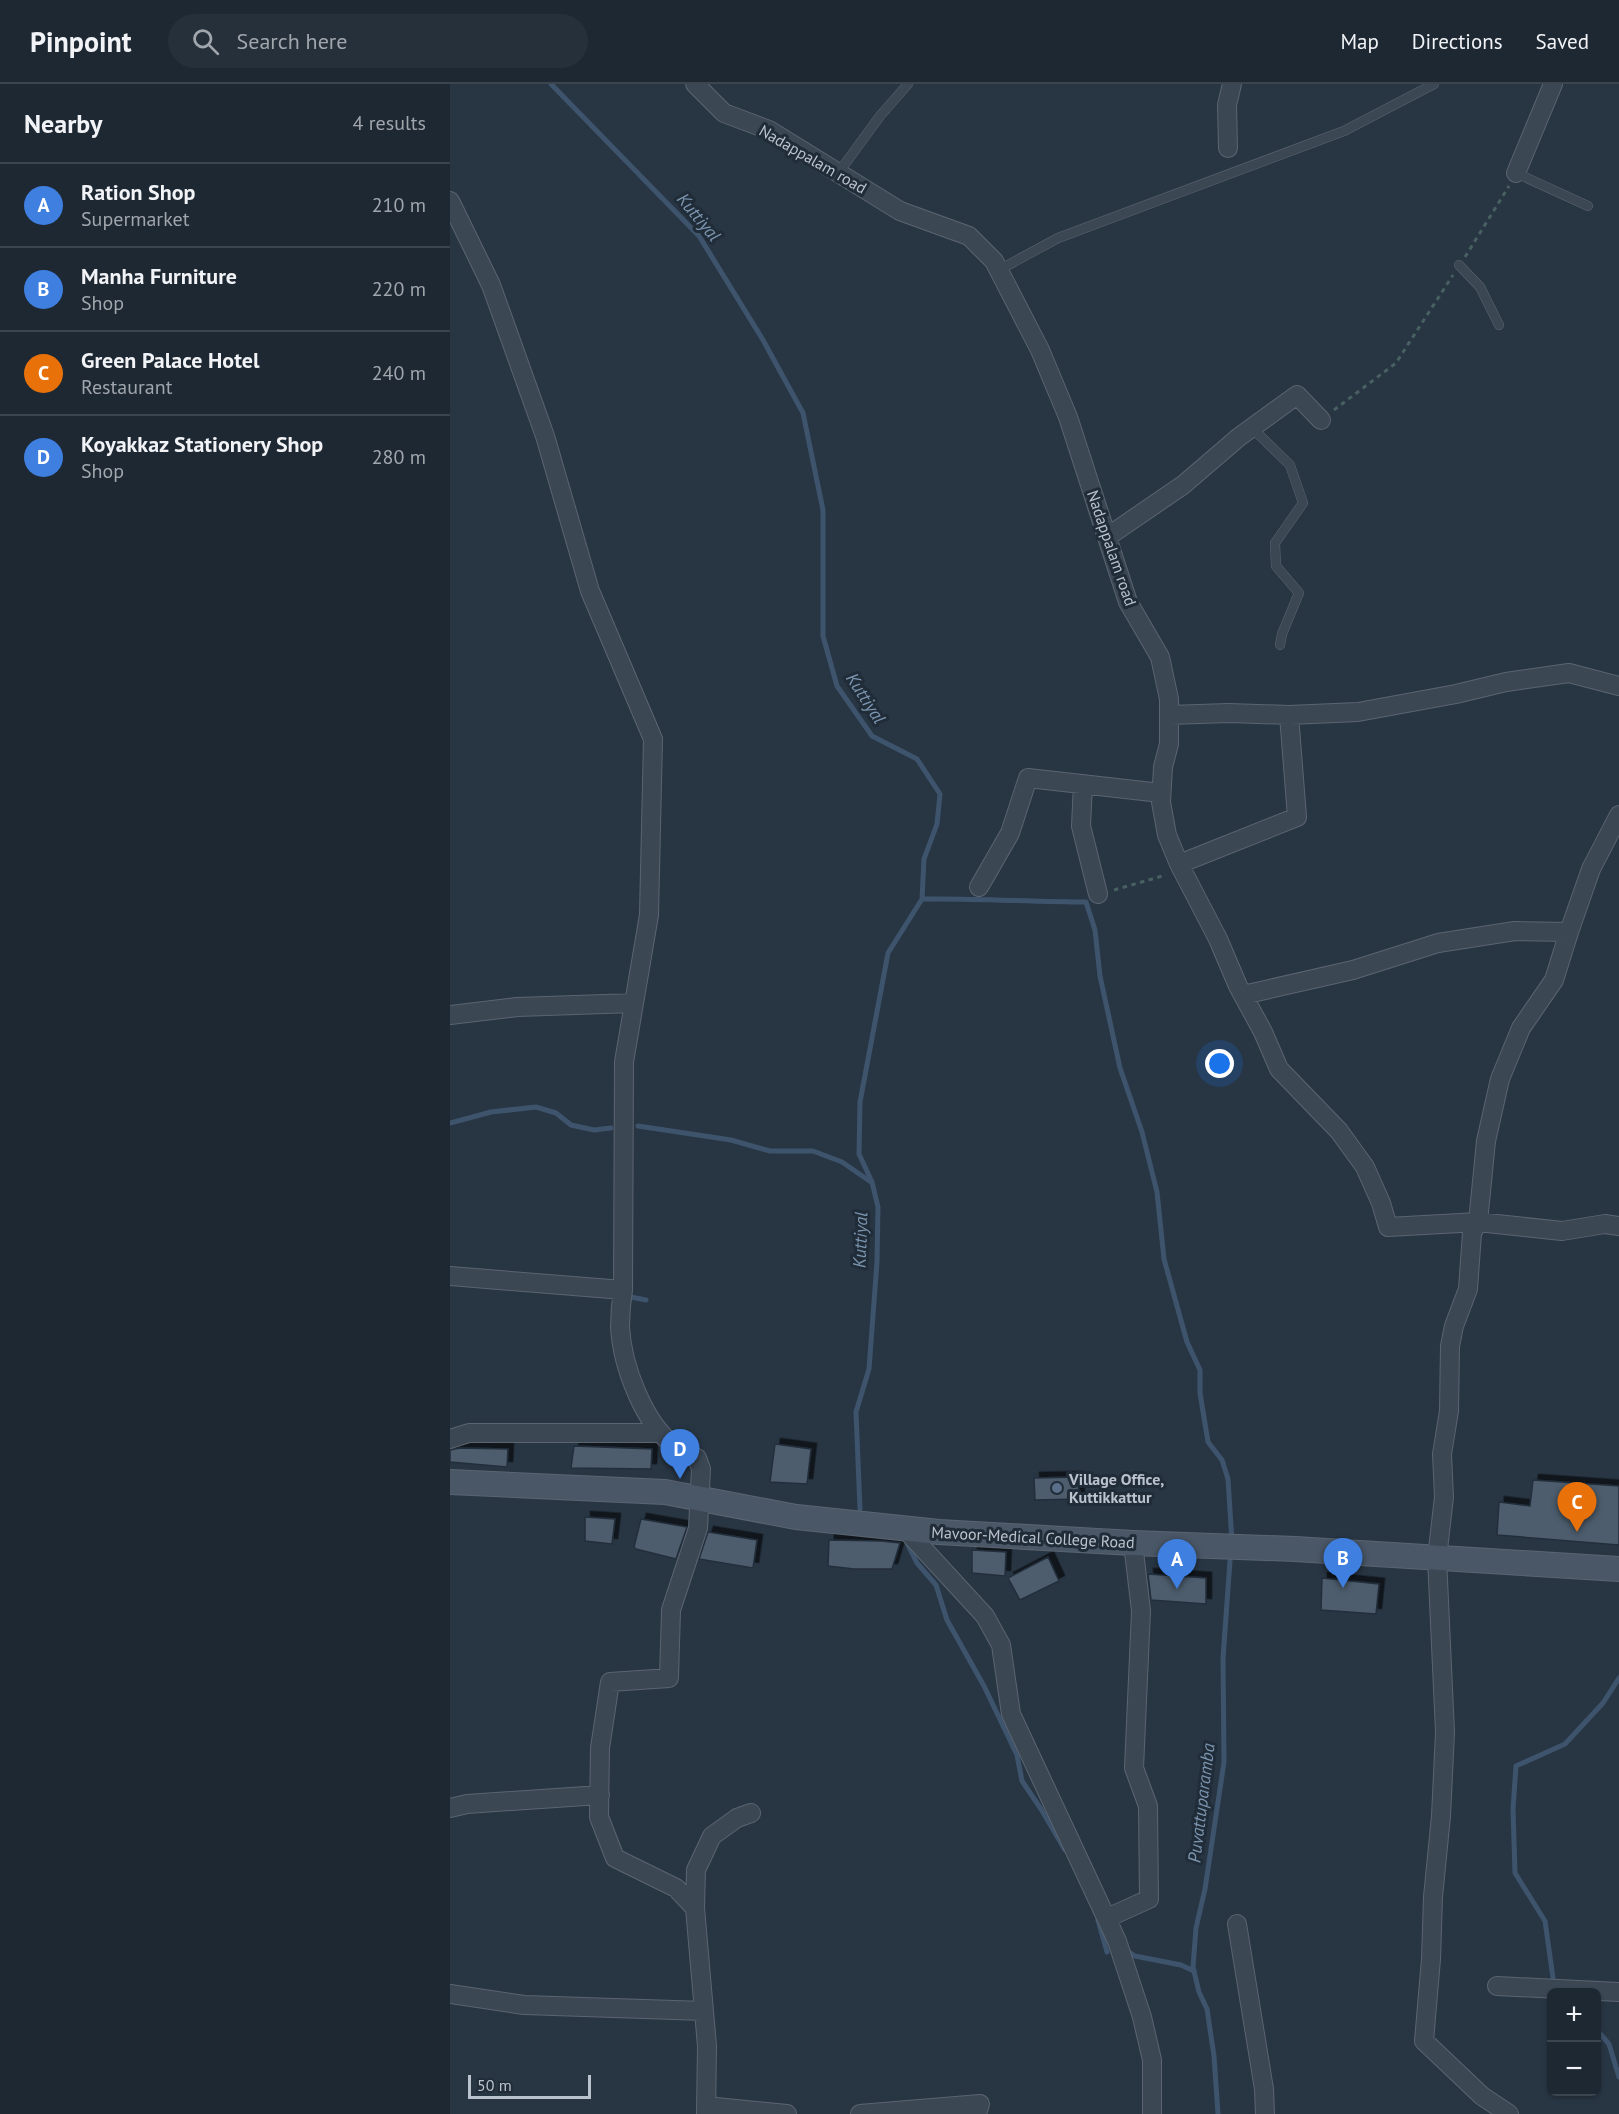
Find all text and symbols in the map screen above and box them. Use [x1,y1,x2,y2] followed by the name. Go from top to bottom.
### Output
[168,14,588,68] search box
[30,23,132,60] text: Pinpoint
[189,25,222,58] icon: search
[237,27,347,55] text: Search here
[1340,28,1379,55] text: Map
[1412,28,1503,55] text: Directions
[1536,28,1589,55] text: Saved
[24,107,102,140] text: Nearby
[353,110,426,136] text: 4 results
[756,120,870,198] street label: Nadappalam road
[81,178,195,206] text: Ration Shop
[672,188,726,246] water label: Kuttiyal
[37,192,50,218] text: A
[372,192,426,218] text: 210 m
[81,206,189,232] text: Supermarket
[81,262,237,290] text: Manha Furniture
[38,276,49,302] text: B
[372,276,426,302] text: 220 m
[81,290,124,316] text: Shop
[81,346,259,374] text: Green Palace Hotel
[38,360,49,386] text: C
[372,360,426,386] text: 240 m
[81,374,172,400] text: Restaurant
[81,430,323,458] text: Koyakkaz Stationery Shop
[37,444,50,470] text: D
[372,444,426,470] text: 280 m
[81,458,124,484] text: Shop
[1083,488,1141,608] street label: Nadappalam road
[841,668,891,728] water label: Kuttiyal
[1205,1049,1234,1078] your location
[848,1211,872,1269] water label: Kuttiyal
[660,1430,700,1479] pin: D
[1068,1469,1164,1507] place label: Village Office, Kuttikkattur
[1050,1481,1064,1495] marker: Village Office, Kuttikkattur
[1558,1482,1596,1532] pin: C
[931,1522,1135,1552] street label: Mavoor-Medical College Road
[1324,1538,1362,1588] pin: B
[1158,1540,1196,1589] pin: A
[1182,1742,1220,1864] water label: Puvattuparamba
[1547,1988,1601,2096] map controls
[1547,1988,1601,2042] button: +
[1547,2042,1601,2096] button: −
[468,2072,591,2100] scale bar
[477,2075,512,2095] text: 50 m

